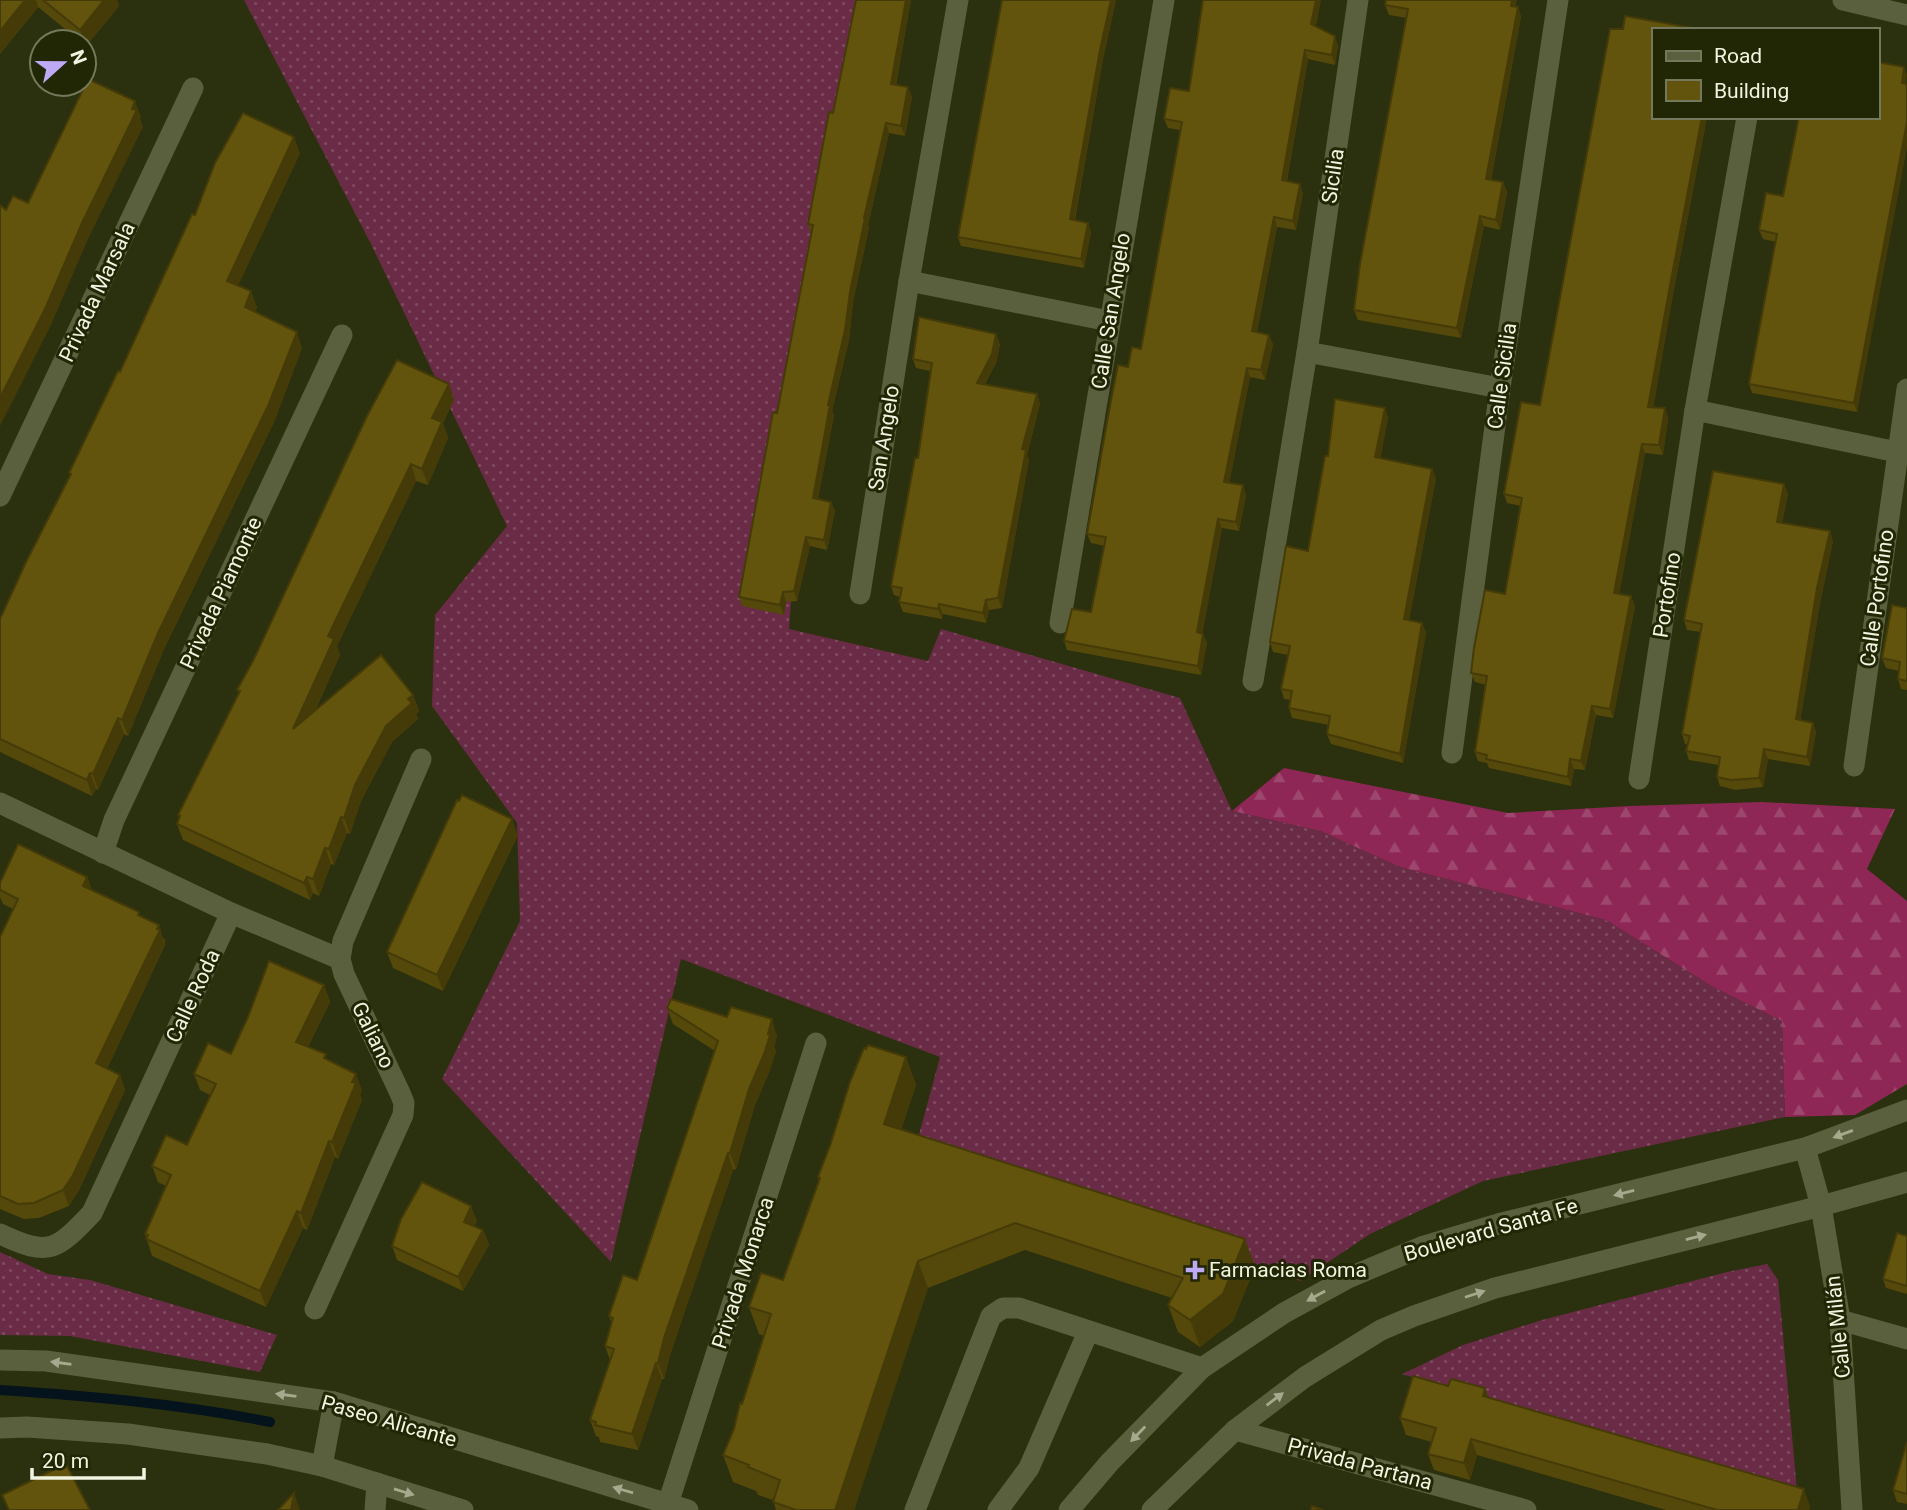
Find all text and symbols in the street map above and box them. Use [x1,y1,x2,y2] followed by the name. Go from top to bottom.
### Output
[28,28,98,98] north arrow
[1652,28,1879,119] legend
[1714,44,1762,68] text: Road
[65,47,92,67] text: N
[1714,79,1789,103] text: Building
[1317,147,1349,205] street label: Sicilia
[54,218,140,366] street label: Privada Marsala
[1087,231,1135,391] street label: Calle San Angelo
[1483,321,1521,431] street label: Calle Sicilia
[864,384,904,492] street label: San Angelo
[175,513,267,673] street label: Privada Piamonte
[1855,528,1899,668] street label: Calle Portofino
[1648,550,1686,640] street label: Portofino
[161,946,225,1046] street label: Calle Roda
[347,998,399,1072] street label: Galiano
[1833,1128,1854,1139] one-way arrow
[1612,1188,1634,1199] one-way arrow
[707,1194,779,1352] street label: Privada Monarca
[1401,1194,1581,1266] street label: Boulevard Santa Fe
[1685,1231,1707,1242] one-way arrow
[1209,1258,1367,1282] place label: Farmacias Roma
[1187,1262,1203,1278] marker: Farmacias Roma
[1821,1274,1855,1380] street label: Calle Milán
[1465,1288,1486,1299] one-way arrow
[1306,1290,1326,1301] one-way arrow
[50,1357,72,1368] one-way arrow
[275,1389,297,1400] one-way arrow
[319,1390,459,1452] street label: Paseo Alicante
[1266,1392,1284,1406] one-way arrow
[1130,1425,1146,1442] one-way arrow
[1285,1433,1435,1495] street label: Privada Partana
[32,1436,144,1480] scale bar
[42,1449,89,1473] text: 20 m
[612,1484,633,1494] one-way arrow
[394,1487,415,1497] one-way arrow

